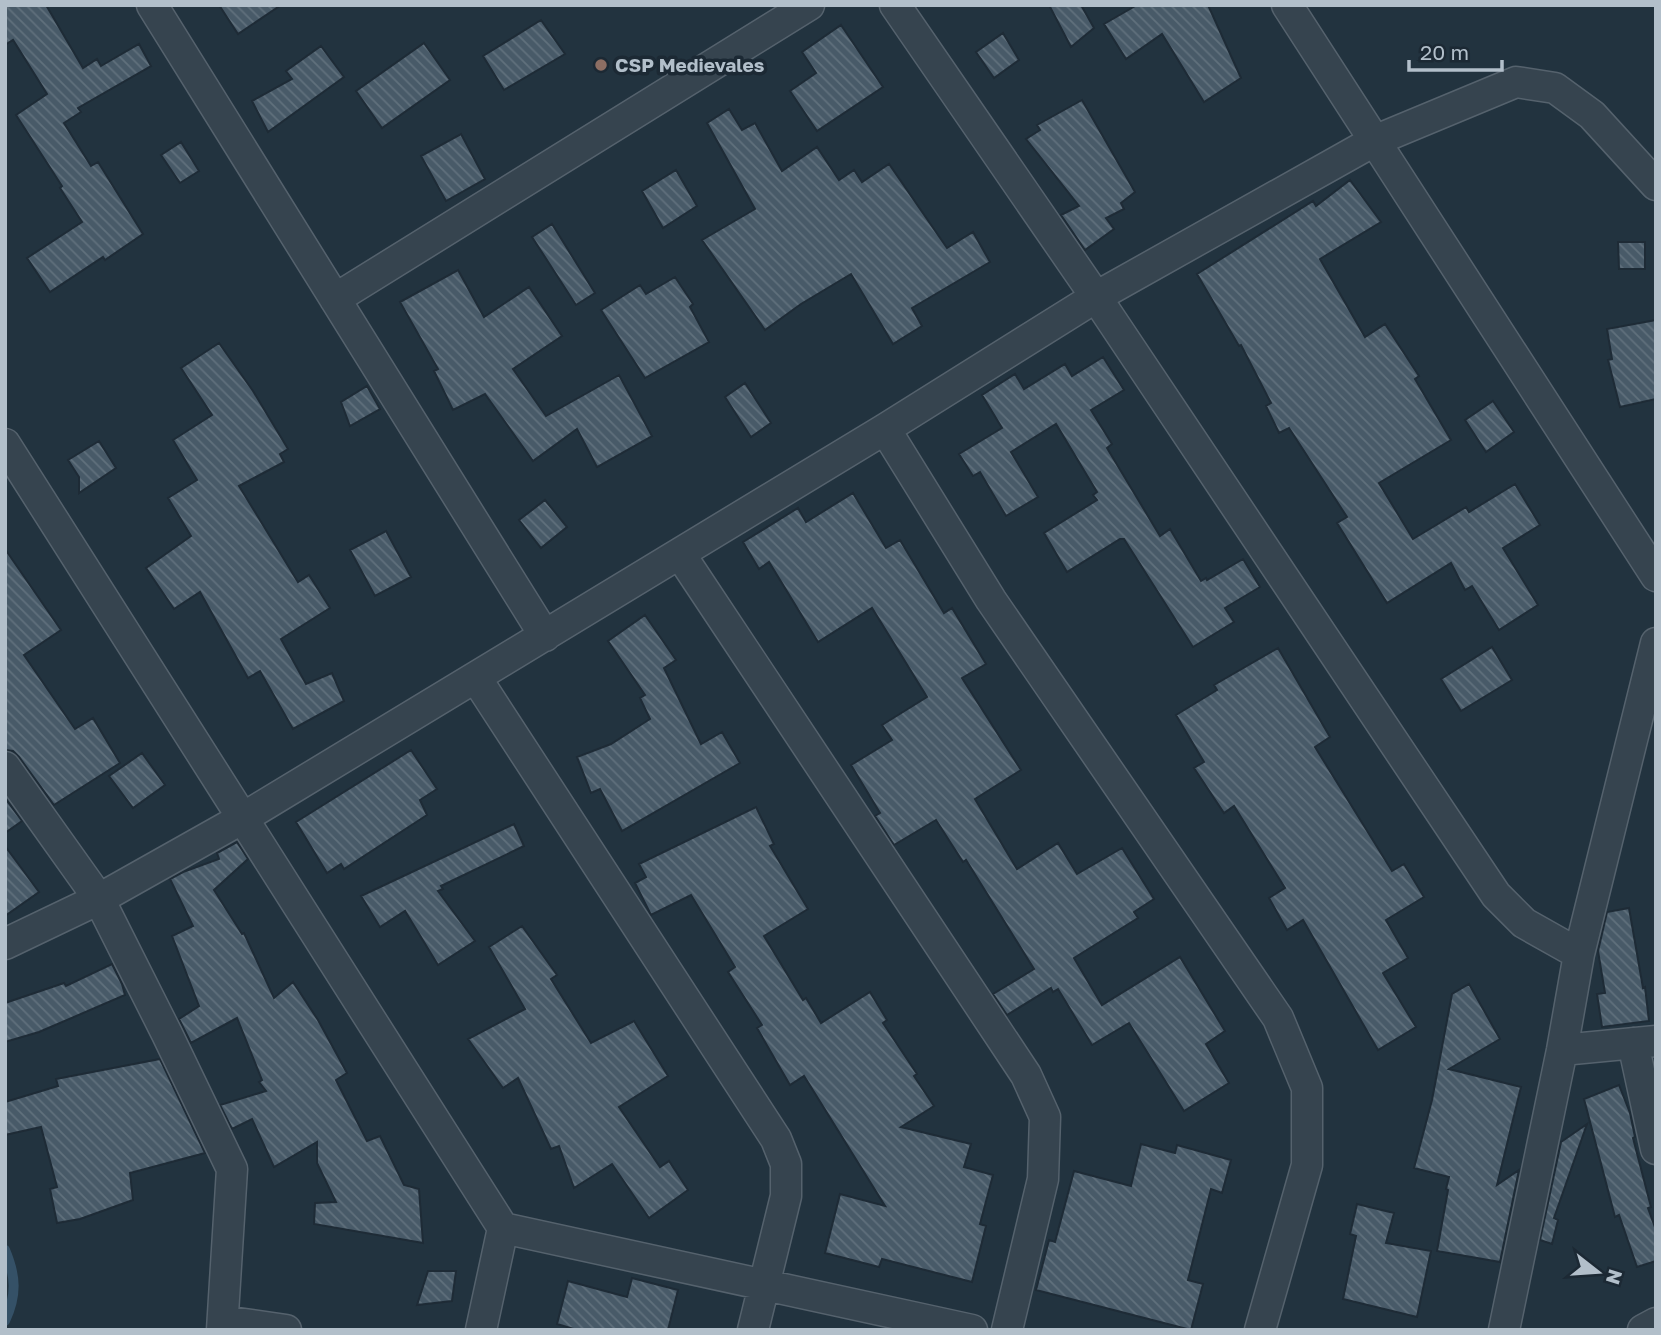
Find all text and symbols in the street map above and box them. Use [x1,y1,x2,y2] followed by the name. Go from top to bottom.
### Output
[1409,28,1502,72] scale bar
[1420,39,1469,65] text: 20 m
[615,53,765,76] place label: CSP Medievales
[593,57,609,73] marker: CSP Medievales
[1563,1237,1633,1307] north arrow
[1602,1267,1628,1287] text: N

